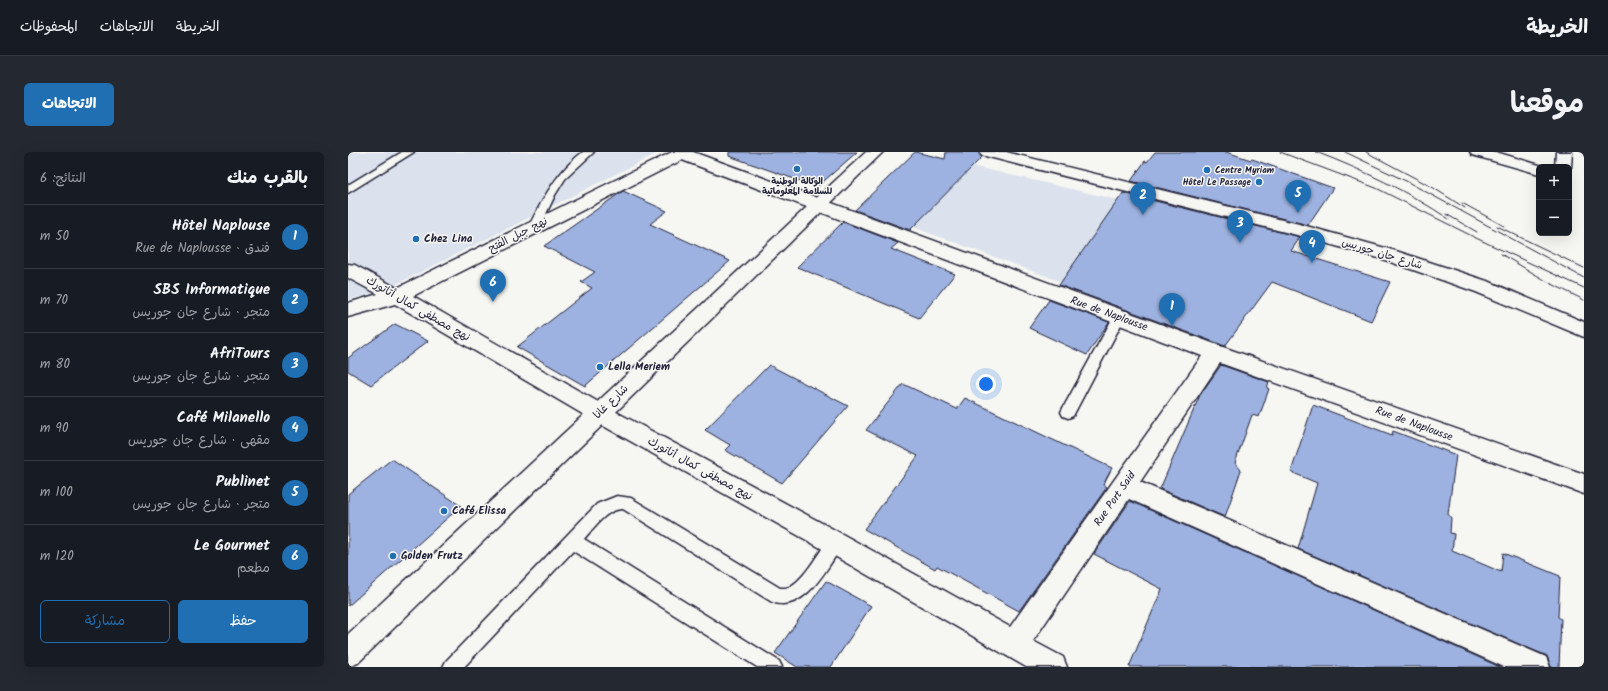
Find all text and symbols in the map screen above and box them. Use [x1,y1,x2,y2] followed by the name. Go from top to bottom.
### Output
[1526,13,1588,43] text: الخريطة
[20,16,78,38] text: المحفوظات
[100,16,154,38] text: الاتجاهات
[176,16,219,38] text: الخريطة
[1510,82,1584,127] text: موقعنا
[24,83,114,126] button: الاتجاهات
[1215,163,1275,178] place label: Centre Myriam
[792,164,802,174] marker: الوكالة الوطنية للسلامة المعلوماتية
[1536,164,1572,236] map controls
[1536,164,1572,200] button: +
[227,165,308,192] text: بالقرب منك
[1202,165,1212,175] marker: Centre Myriam
[40,168,86,189] text: النتائج: 6
[762,174,832,199] place label: الوكالة الوطنية للسلامة المعلوماتية
[1183,175,1252,190] place label: Hôtel Le Passage
[1254,177,1264,187] marker: Hôtel Le Passage
[1285,180,1311,213] pin: 5
[1130,182,1156,215] pin: 2
[1536,200,1572,236] button: −
[1227,210,1253,243] pin: 3
[485,212,551,258] street label: نهج جبل الفتح
[172,214,270,238] text: Hôtel Naplouse
[40,226,69,247] text: 50 m
[293,226,297,247] text: 1
[424,230,473,248] place label: Chez Lina
[1299,230,1325,263] pin: 4
[1339,233,1425,275] street label: شارع جان جوريس
[411,234,421,244] marker: Chez Lina
[135,238,270,259] text: فندق · Rue de Naplousse
[480,269,506,302] pin: 6
[362,272,474,346] street label: نهج مصطفى كمال أتاتورك
[154,278,270,302] text: SBS Informatique
[40,290,68,311] text: 70 m
[291,290,299,311] text: 2
[1068,292,1150,336] street label: Rue de Naplousse
[1159,293,1185,326] pin: 1
[132,302,270,323] text: متجر · شارع جان جوريس
[210,342,270,366] text: AfriTours
[40,354,70,375] text: 80 m
[291,354,299,375] text: 3
[608,358,670,376] place label: Lella Meriem
[595,362,605,372] marker: Lella Meriem
[132,366,270,387] text: متجر · شارع جان جوريس
[976,374,996,394] your location
[589,380,633,424] street label: شارع غانا
[1373,402,1455,446] street label: Rue de Naplousse
[177,406,270,430] text: Café Milanello
[40,418,68,439] text: 90 m
[291,418,299,439] text: 4
[128,430,270,451] text: مقهى · شارع جان جوريس
[644,433,756,505] street label: نهج مصطفى كمال أتاتورك
[1089,467,1141,530] street label: Rue Port Said
[216,470,270,494] text: Publinet
[40,482,73,503] text: 100 m
[292,482,298,503] text: 5
[132,494,270,515] text: متجر · شارع جان جوريس
[452,502,507,520] place label: Café Elissa
[439,506,449,516] marker: Café Elissa
[194,534,270,558] text: Le Gourmet
[40,546,74,567] text: 120 m
[291,546,299,567] text: 6
[401,547,463,565] place label: Golden Frutz
[388,551,398,561] marker: Golden Frutz
[237,558,270,579] text: مطعم
[40,600,170,643] button: مشاركة
[178,600,308,643] button: حفظ

